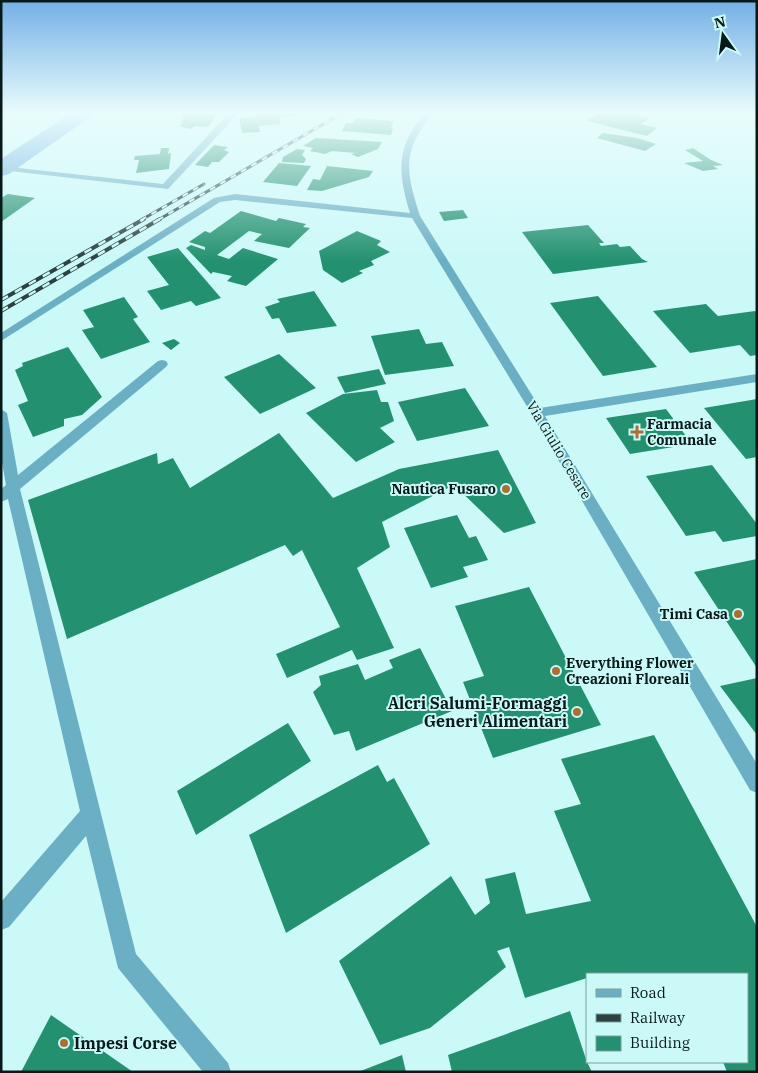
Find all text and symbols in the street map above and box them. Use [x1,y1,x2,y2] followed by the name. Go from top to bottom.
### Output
[698,10,748,60] north arrow
[712,12,727,32] text: N
[522,397,596,503] street label: Via Giulio Cesare
[647,415,717,449] place label: Farmacia Comunale
[631,426,643,438] marker: Farmacia Comunale
[391,480,496,498] place label: Nautica Fusaro
[500,483,512,495] marker: Nautica Fusaro
[660,605,728,623] place label: Timi Casa
[732,608,744,620] marker: Timi Casa
[566,654,694,688] place label: Everything Flower Creazioni Floreali
[550,665,562,677] marker: Everything Flower Creazioni Floreali
[388,693,567,731] place label: Alcri Salumi-Formaggi Generi Alimentari
[571,706,583,718] marker: Alcri Salumi-Formaggi Generi Alimentari
[586,973,748,1063] legend
[630,983,666,1002] text: Road
[630,1008,685,1027] text: Railway
[74,1033,177,1053] place label: Impesi Corse
[630,1033,690,1052] text: Building
[58,1037,70,1049] marker: Impesi Corse

